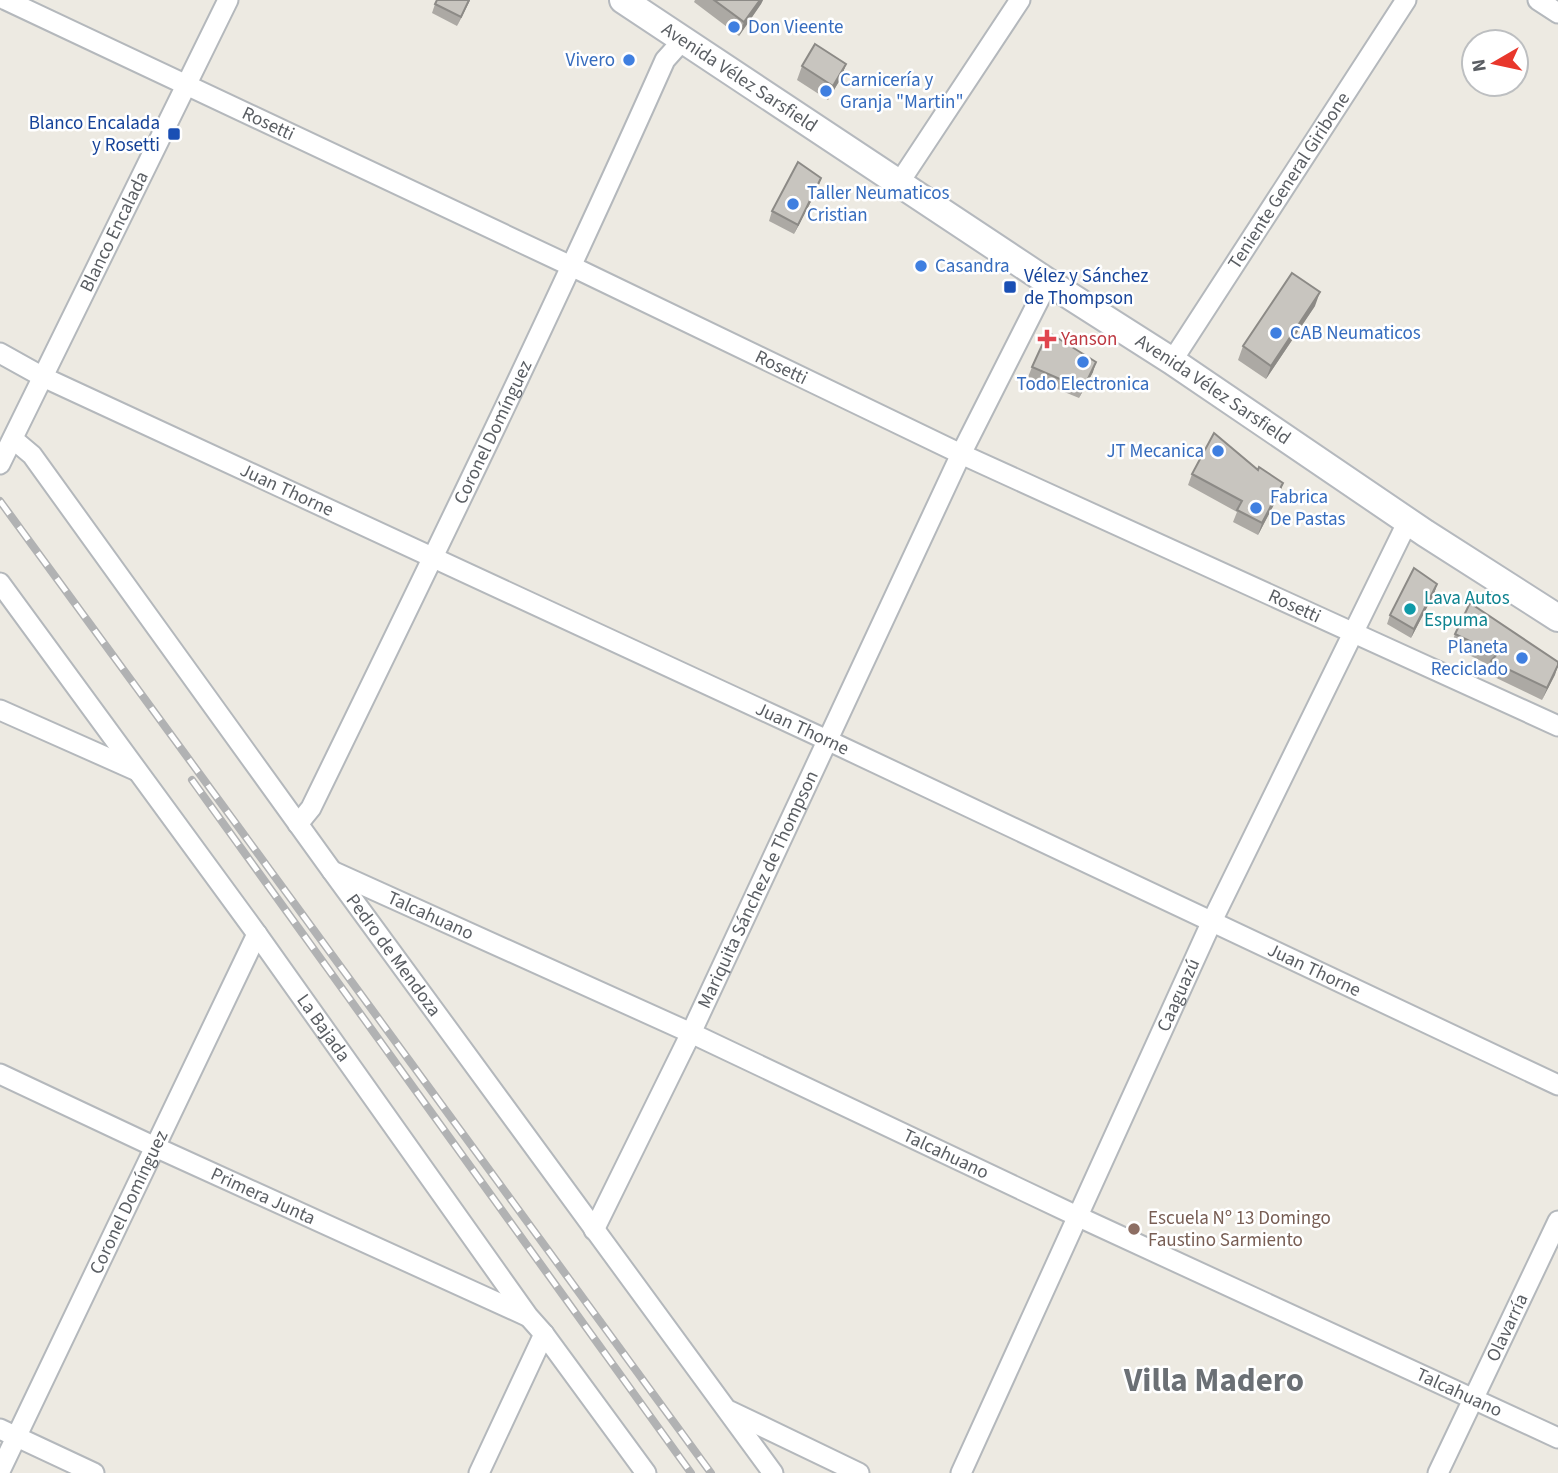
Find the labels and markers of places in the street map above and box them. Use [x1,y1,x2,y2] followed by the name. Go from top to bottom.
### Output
[748,14,843,41] place label: Don Vieente
[726,19,742,35] marker: Don Vieente
[566,47,615,74] place label: Vivero
[621,52,637,68] marker: Vivero
[840,67,964,116] place label: Carnicería y Granja "Martin"
[818,83,834,99] marker: Carnicería y Granja "Martin"
[29,110,160,159] place label: Blanco Encalada y Rosetti
[166,126,182,142] marker: Blanco Encalada y Rosetti
[807,180,950,229] place label: Taller Neumaticos Cristian
[785,196,801,212] marker: Taller Neumaticos Cristian
[935,253,1010,280] place label: Casandra
[913,258,929,274] marker: Casandra
[1024,263,1148,312] place label: Vélez y Sánchez de Thompson
[1002,279,1018,295] marker: Vélez y Sánchez de Thompson
[1290,320,1421,347] place label: CAB Neumaticos
[1268,325,1284,341] marker: CAB Neumaticos
[1060,326,1117,353] place label: Yanson
[1039,331,1055,347] marker: Yanson
[1075,354,1091,370] marker: Todo Electronica
[1017,371,1149,398] place label: Todo Electronica
[1107,438,1204,465] place label: JT Mecanica
[1210,443,1226,459] marker: JT Mecanica
[1270,484,1346,533] place label: Fabrica De Pastas
[1248,500,1264,516] marker: Fabrica De Pastas
[1424,585,1510,634] place label: Lava Autos Espuma
[1402,601,1418,617] marker: Lava Autos Espuma
[1431,634,1508,683] place label: Planeta Reciclado
[1514,650,1530,666] marker: Planeta Reciclado
[1148,1205,1331,1254] place label: Escuela Nº 13 Domingo Faustino Sarmiento
[1126,1221,1142,1237] marker: Escuela Nº 13 Domingo Faustino Sarmiento

